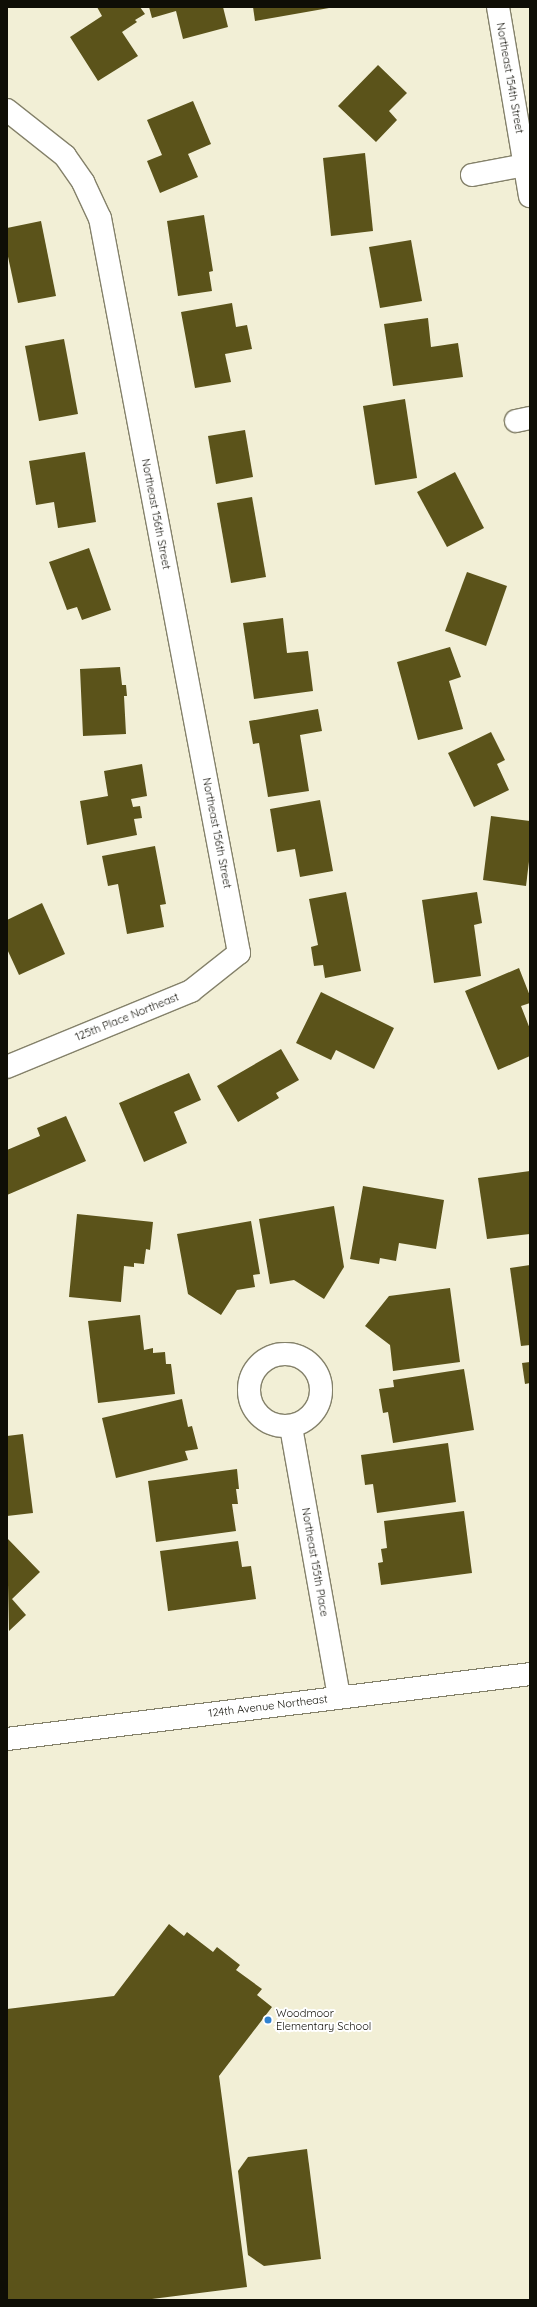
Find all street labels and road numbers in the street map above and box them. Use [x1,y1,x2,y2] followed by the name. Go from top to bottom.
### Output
[494,21,526,135] street label: Northeast 154th Street
[139,457,173,571] street label: Northeast 156th Street
[200,776,234,890] street label: Northeast 156th Street
[73,990,181,1044] street label: 125th Place Northeast
[299,1506,331,1618] street label: Northeast 155th Place
[208,1692,328,1720] street label: 124th Avenue Northeast

